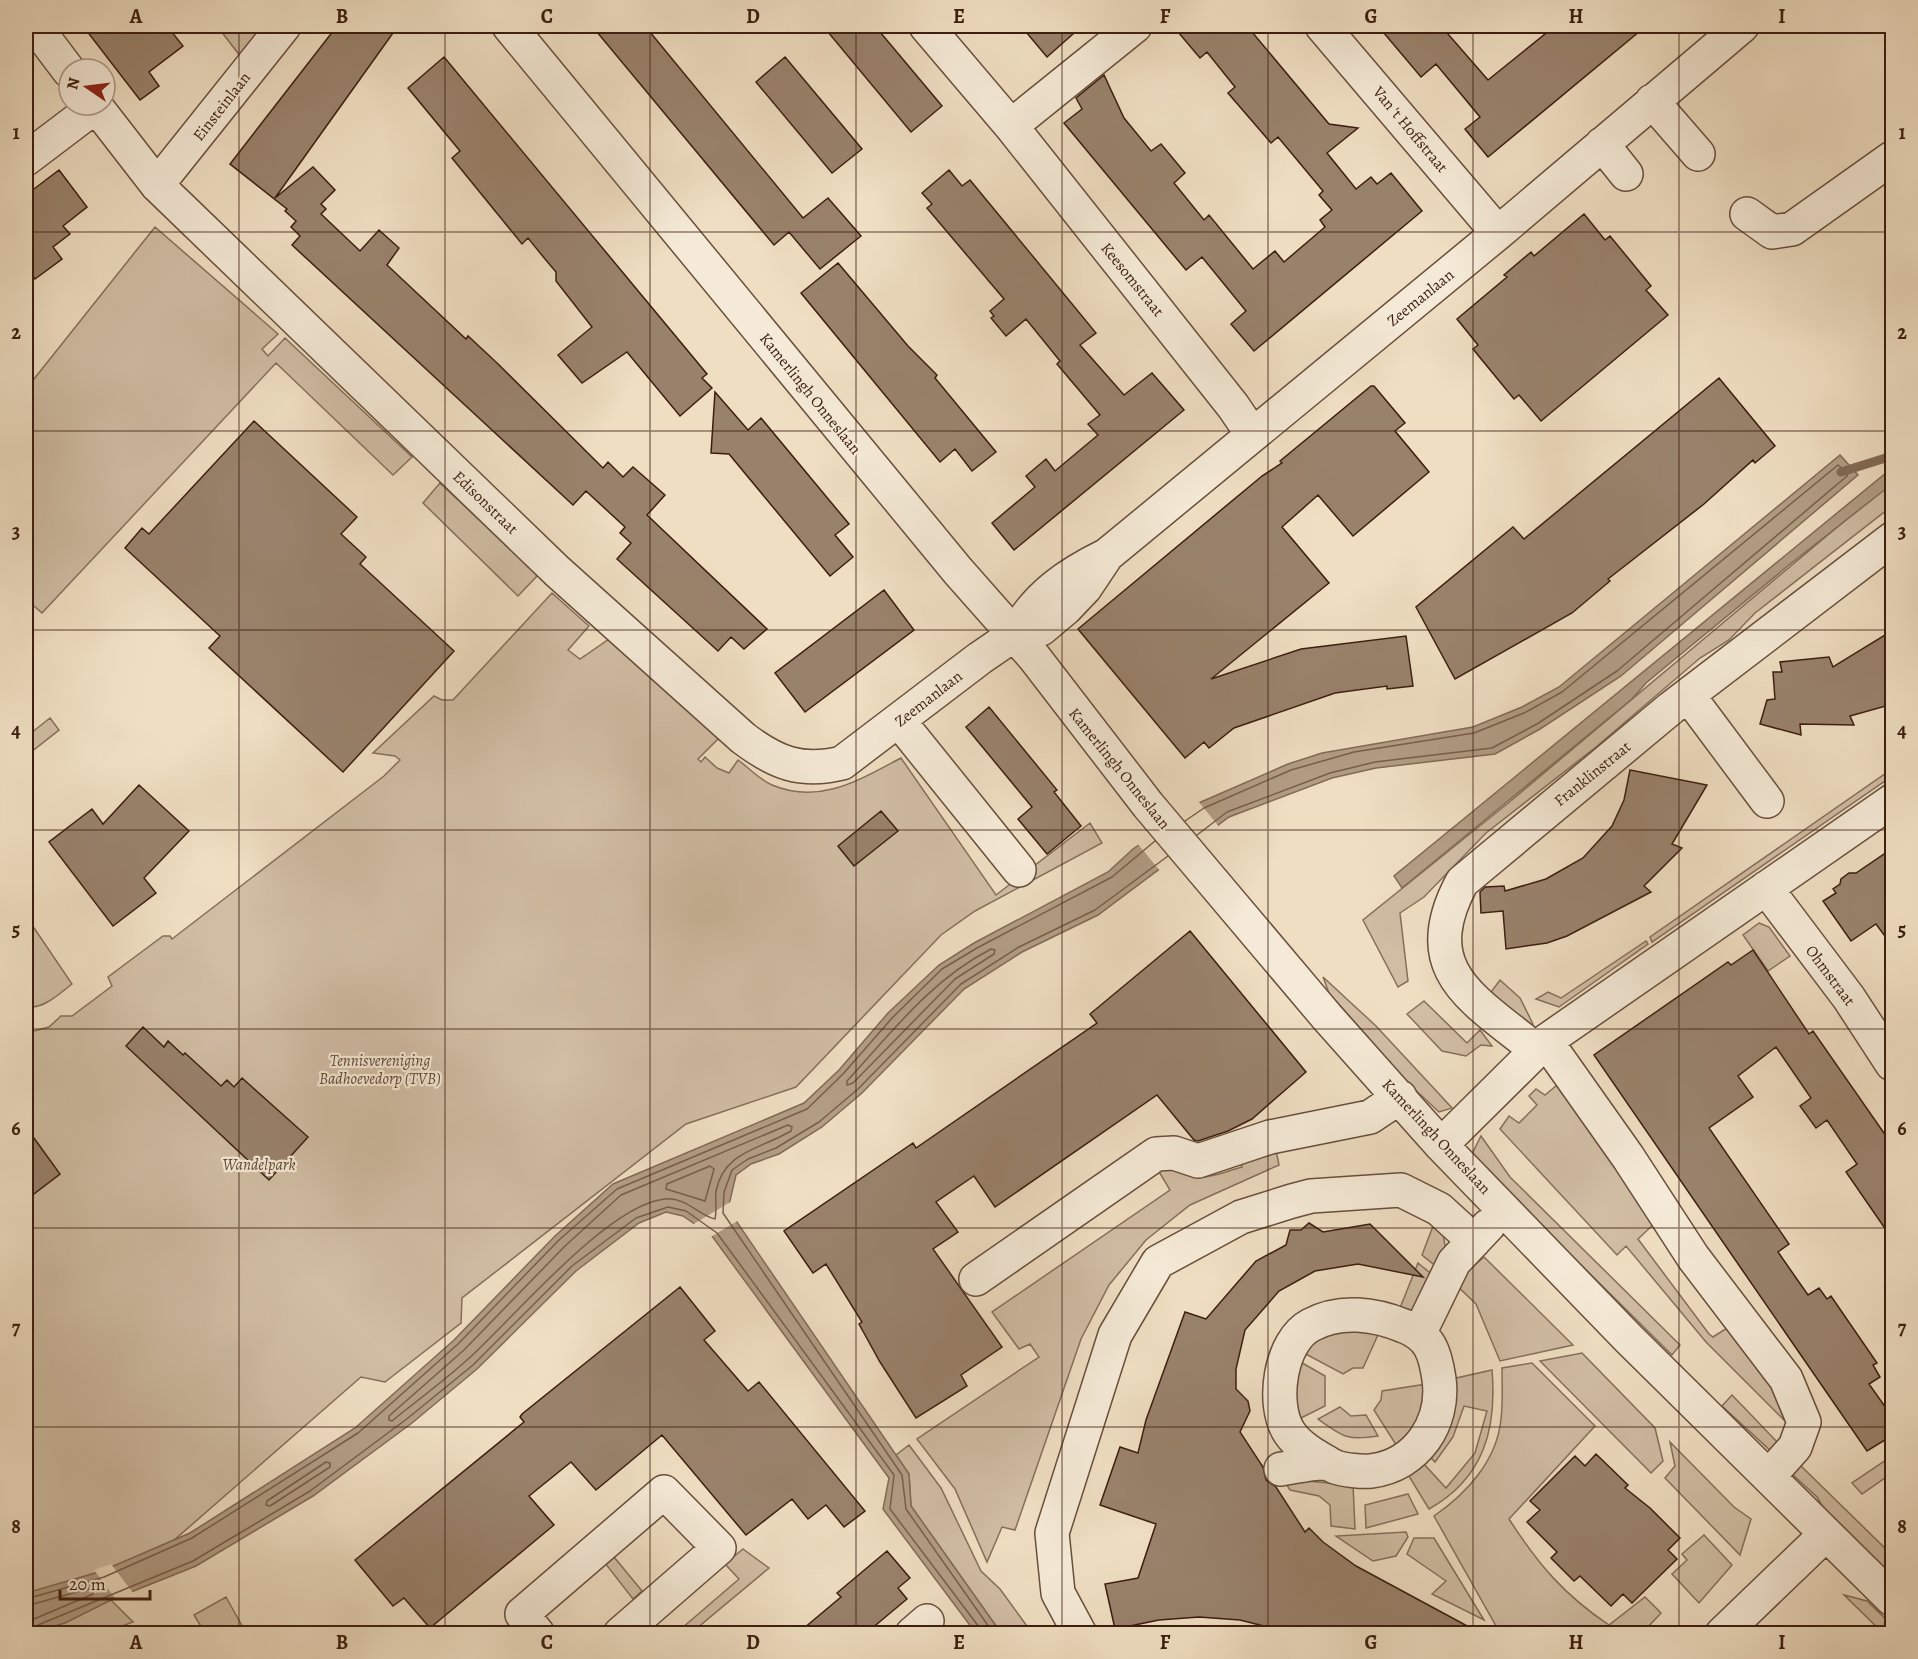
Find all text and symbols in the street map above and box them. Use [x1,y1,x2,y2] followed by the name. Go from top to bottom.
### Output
[129,3,143,30] text: A
[336,3,348,30] text: B
[541,3,553,30] text: C
[746,3,760,30] text: D
[953,3,965,30] text: E
[1160,3,1171,30] text: F
[1364,3,1378,30] text: G
[1569,3,1584,30] text: H
[1778,3,1786,30] text: I
[57,57,117,117] north arrow
[188,67,256,146] street label: Einsteinlaan
[61,75,86,92] text: N
[1367,81,1453,177] street label: Van 't Hoffstraat
[12,119,20,146] text: 1
[1898,119,1906,146] text: 1
[1096,238,1169,321] street label: Keesomstraat
[1383,264,1459,332] street label: Zeemanlaan
[11,319,21,346] text: 2
[1897,319,1907,346] text: 2
[754,328,866,459] street label: Kamerlingh Onneslaan
[448,466,523,540] street label: Edisonstraat
[12,518,20,545] text: 3
[1898,518,1906,545] text: 3
[890,665,967,732] street label: Zeemanlaan
[1063,703,1175,834] street label: Kamerlingh Onneslaan
[11,717,21,744] text: 4
[1897,717,1907,744] text: 4
[1550,736,1636,812] street label: Franklinstraat
[12,916,20,943] text: 5
[1898,916,1906,943] text: 5
[1800,941,1860,1010] street label: Ohmstraat
[319,1050,441,1090] park label: Tennisvereniging Badhoevedorp (TVB)
[1377,1074,1496,1199] street label: Kamerlingh Onneslaan
[11,1115,21,1142] text: 6
[1897,1115,1907,1142] text: 6
[222,1154,296,1176] park label: Wandelpark
[12,1314,21,1341] text: 7
[1898,1314,1907,1341] text: 7
[11,1513,21,1540] text: 8
[1897,1513,1907,1540] text: 8
[60,1563,150,1601] scale bar
[69,1572,106,1596] text: 20 m
[129,1629,143,1656] text: A
[336,1629,348,1656] text: B
[541,1629,553,1656] text: C
[746,1629,760,1656] text: D
[953,1629,965,1656] text: E
[1160,1629,1171,1656] text: F
[1364,1629,1378,1656] text: G
[1569,1629,1584,1656] text: H
[1778,1629,1786,1656] text: I

